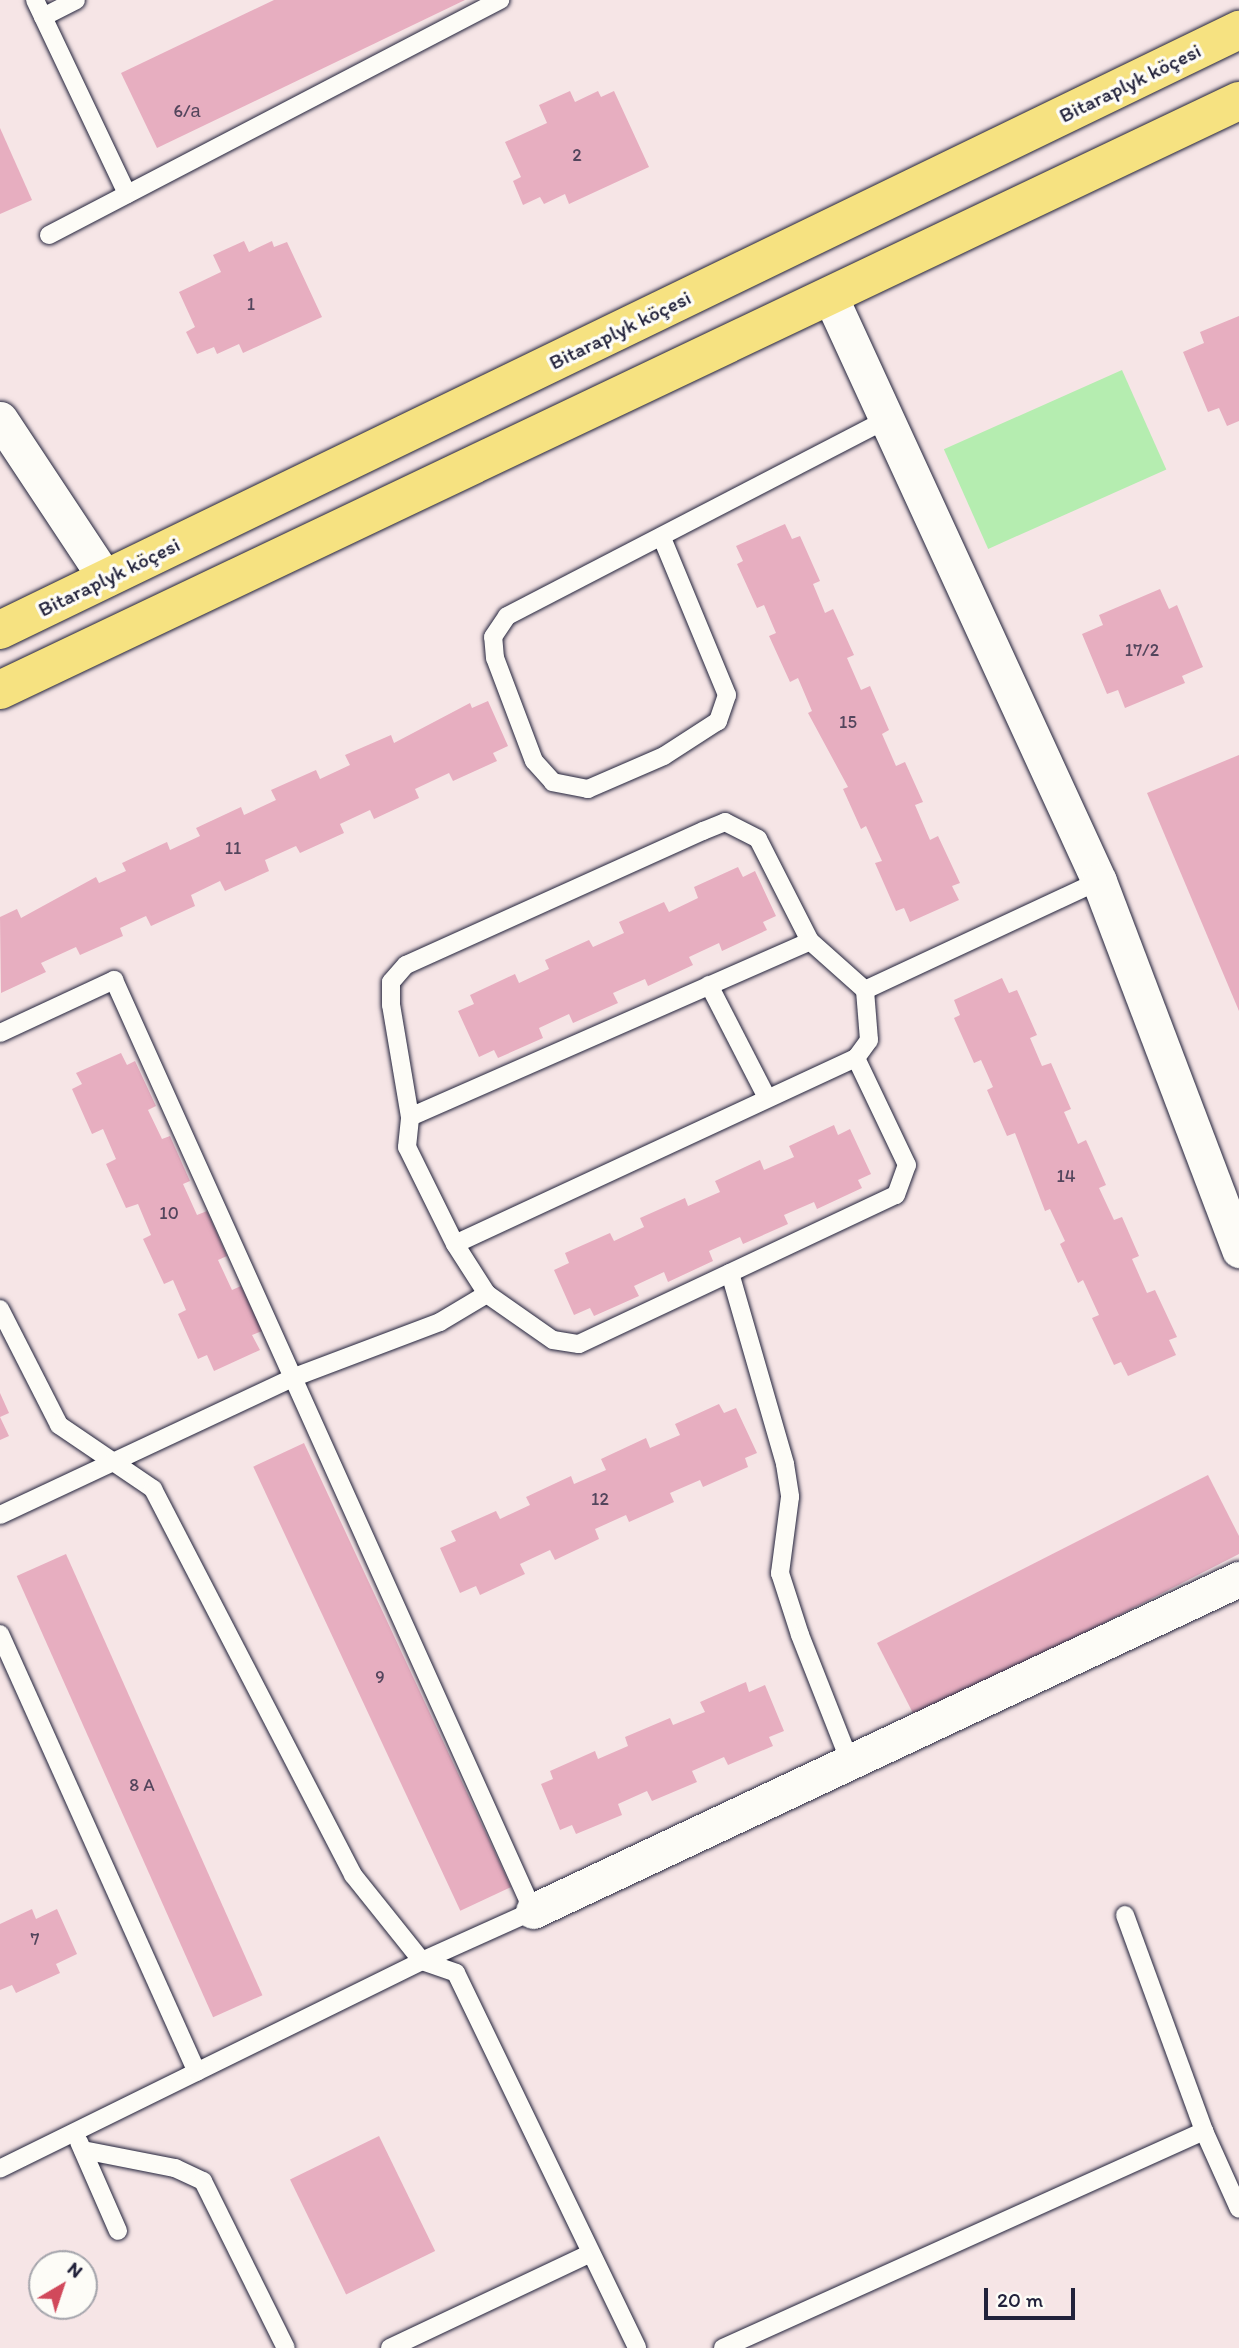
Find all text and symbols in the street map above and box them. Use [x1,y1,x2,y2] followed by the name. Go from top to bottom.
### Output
[1055,38,1205,128] street label: Bitaraplyk köçesi
[173,100,201,122] house number: 6/а
[572,144,582,166] house number: 2
[545,285,695,375] street label: Bitaraplyk köçesi
[247,293,255,315] house number: 1
[34,532,184,622] street label: Bitaraplyk köçesi
[1125,639,1159,661] house number: 17/2
[839,711,857,733] house number: 15
[225,837,241,859] house number: 11
[1056,1165,1076,1187] house number: 14
[159,1202,179,1224] house number: 10
[591,1488,609,1510] house number: 12
[375,1666,385,1688] house number: 9
[129,1774,155,1796] house number: 8 A
[31,1928,39,1950] house number: 7
[28,2250,98,2320] north arrow
[63,2257,87,2283] text: N
[987,2274,1078,2318] scale bar
[997,2287,1043,2312] text: 20 m

